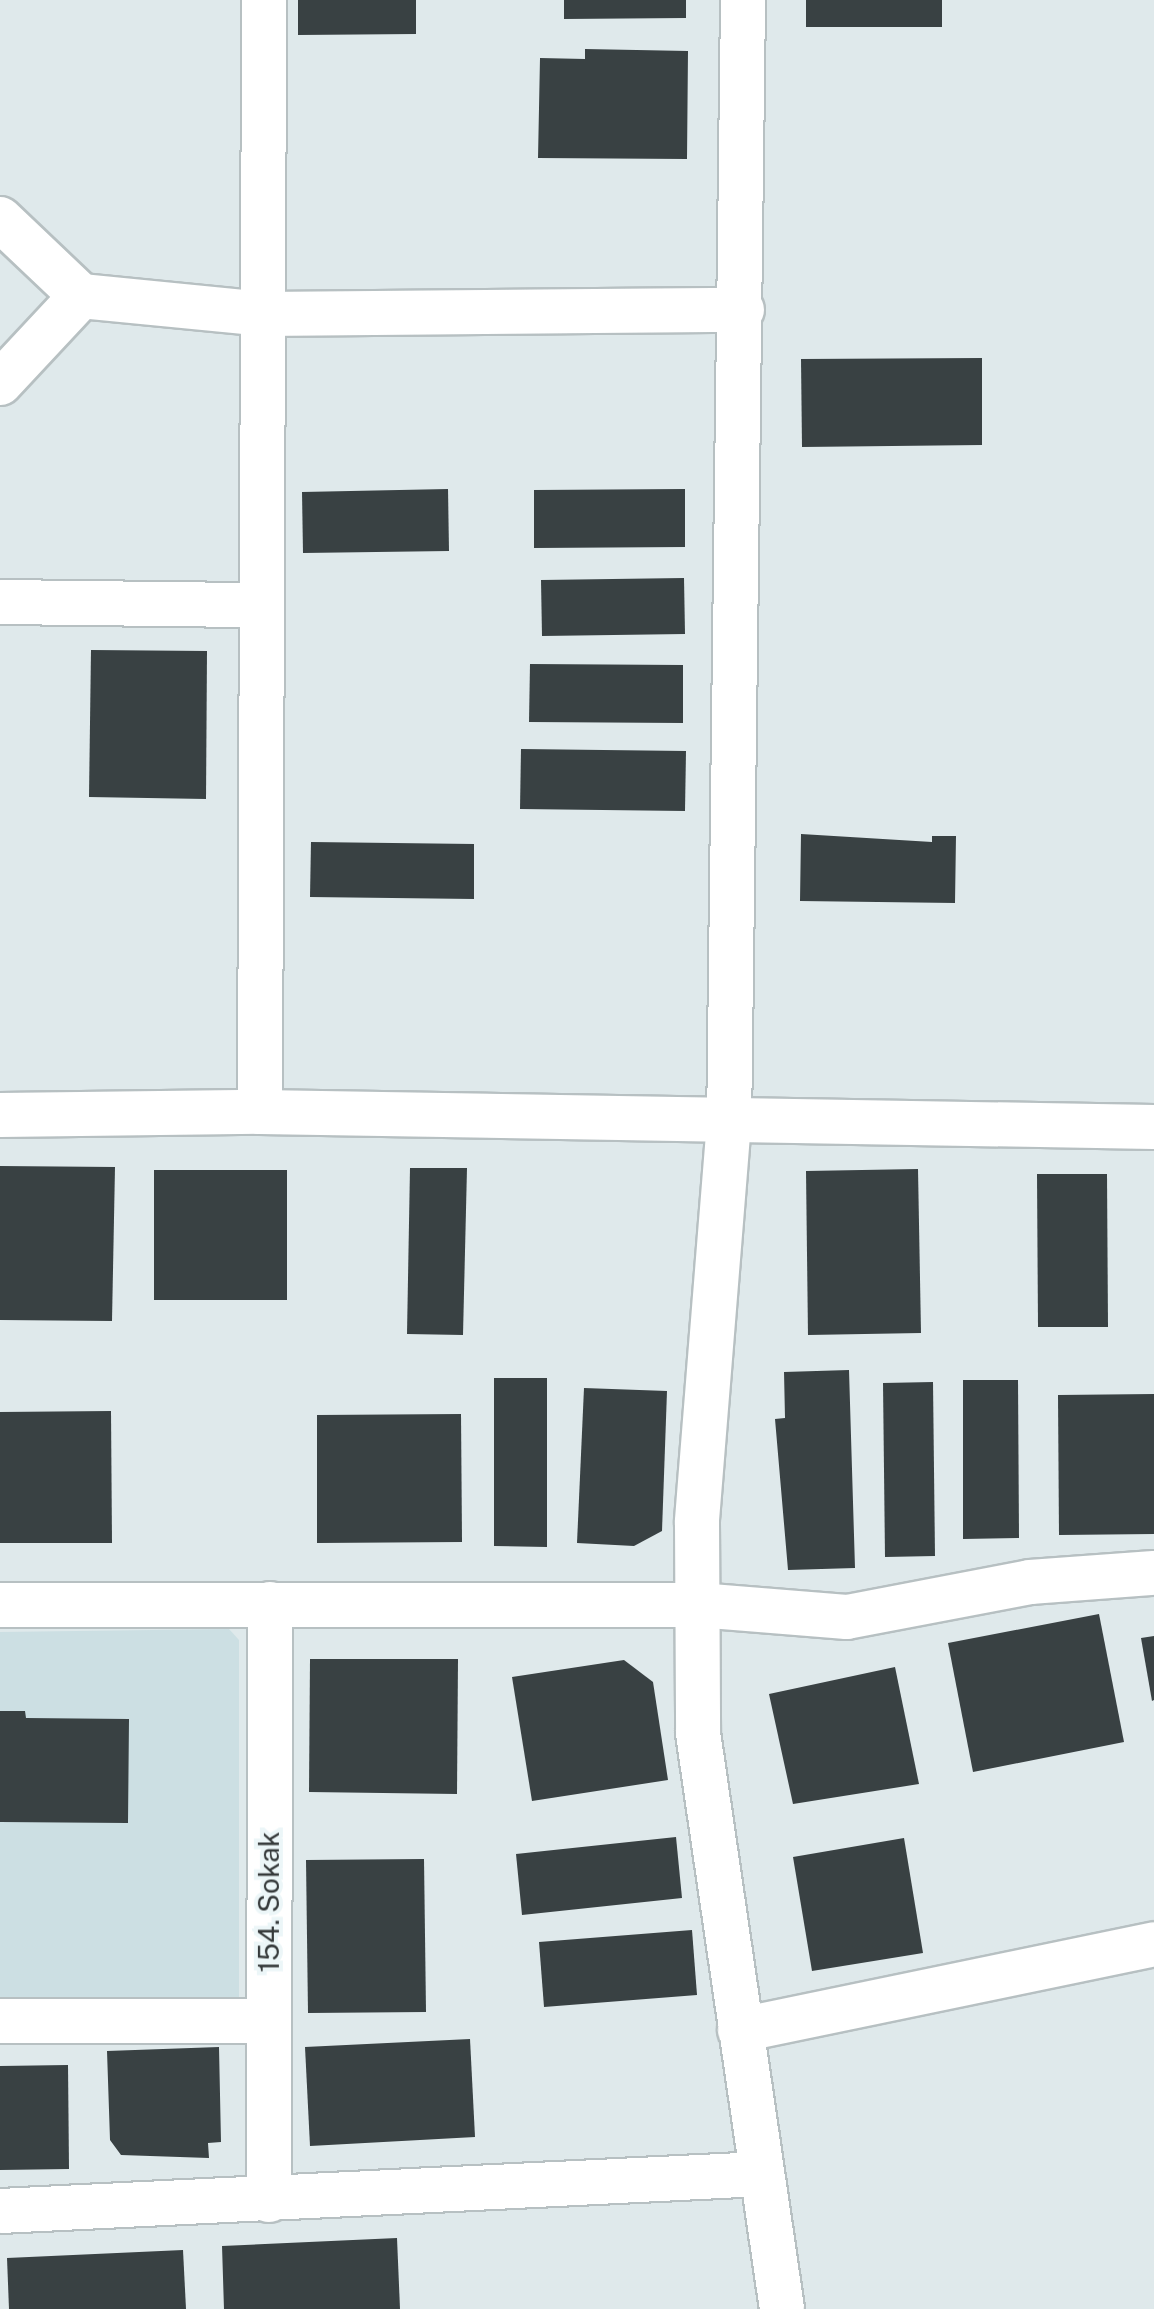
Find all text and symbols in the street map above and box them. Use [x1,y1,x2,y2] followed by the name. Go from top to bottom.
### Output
[252,1831,286,1973] street label: 154. Sokak

